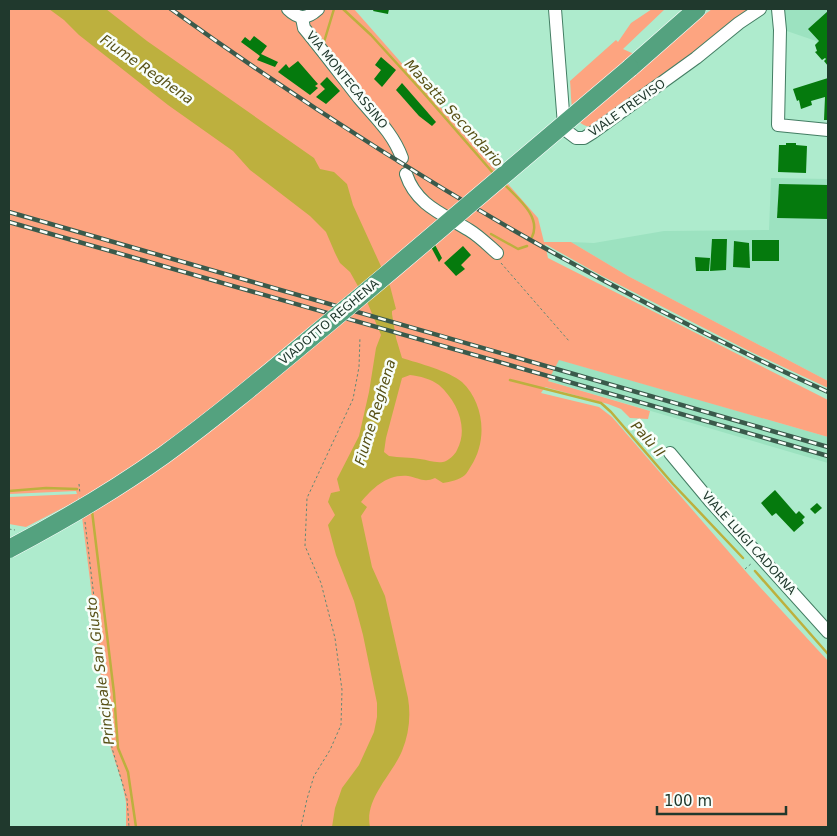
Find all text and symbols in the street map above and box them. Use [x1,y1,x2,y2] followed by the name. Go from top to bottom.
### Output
[303,28,391,132] street label: VIA MONTECASSINO
[97,31,197,107] water label: Fiume Reghena
[402,56,506,170] water label: Masatta Secondario
[586,76,668,140] street label: VIALE TREVISO
[276,276,382,368] street label: VIADOTTO REGHENA
[351,357,399,467] water label: Fiume Reghena
[628,418,668,460] water label: Palù II
[699,489,800,598] street label: VIALE LUIGI CADORNA
[83,596,117,746] water label: Principale San Giusto
[657,784,786,816] scale bar
[664,792,712,810] text: 100 m

